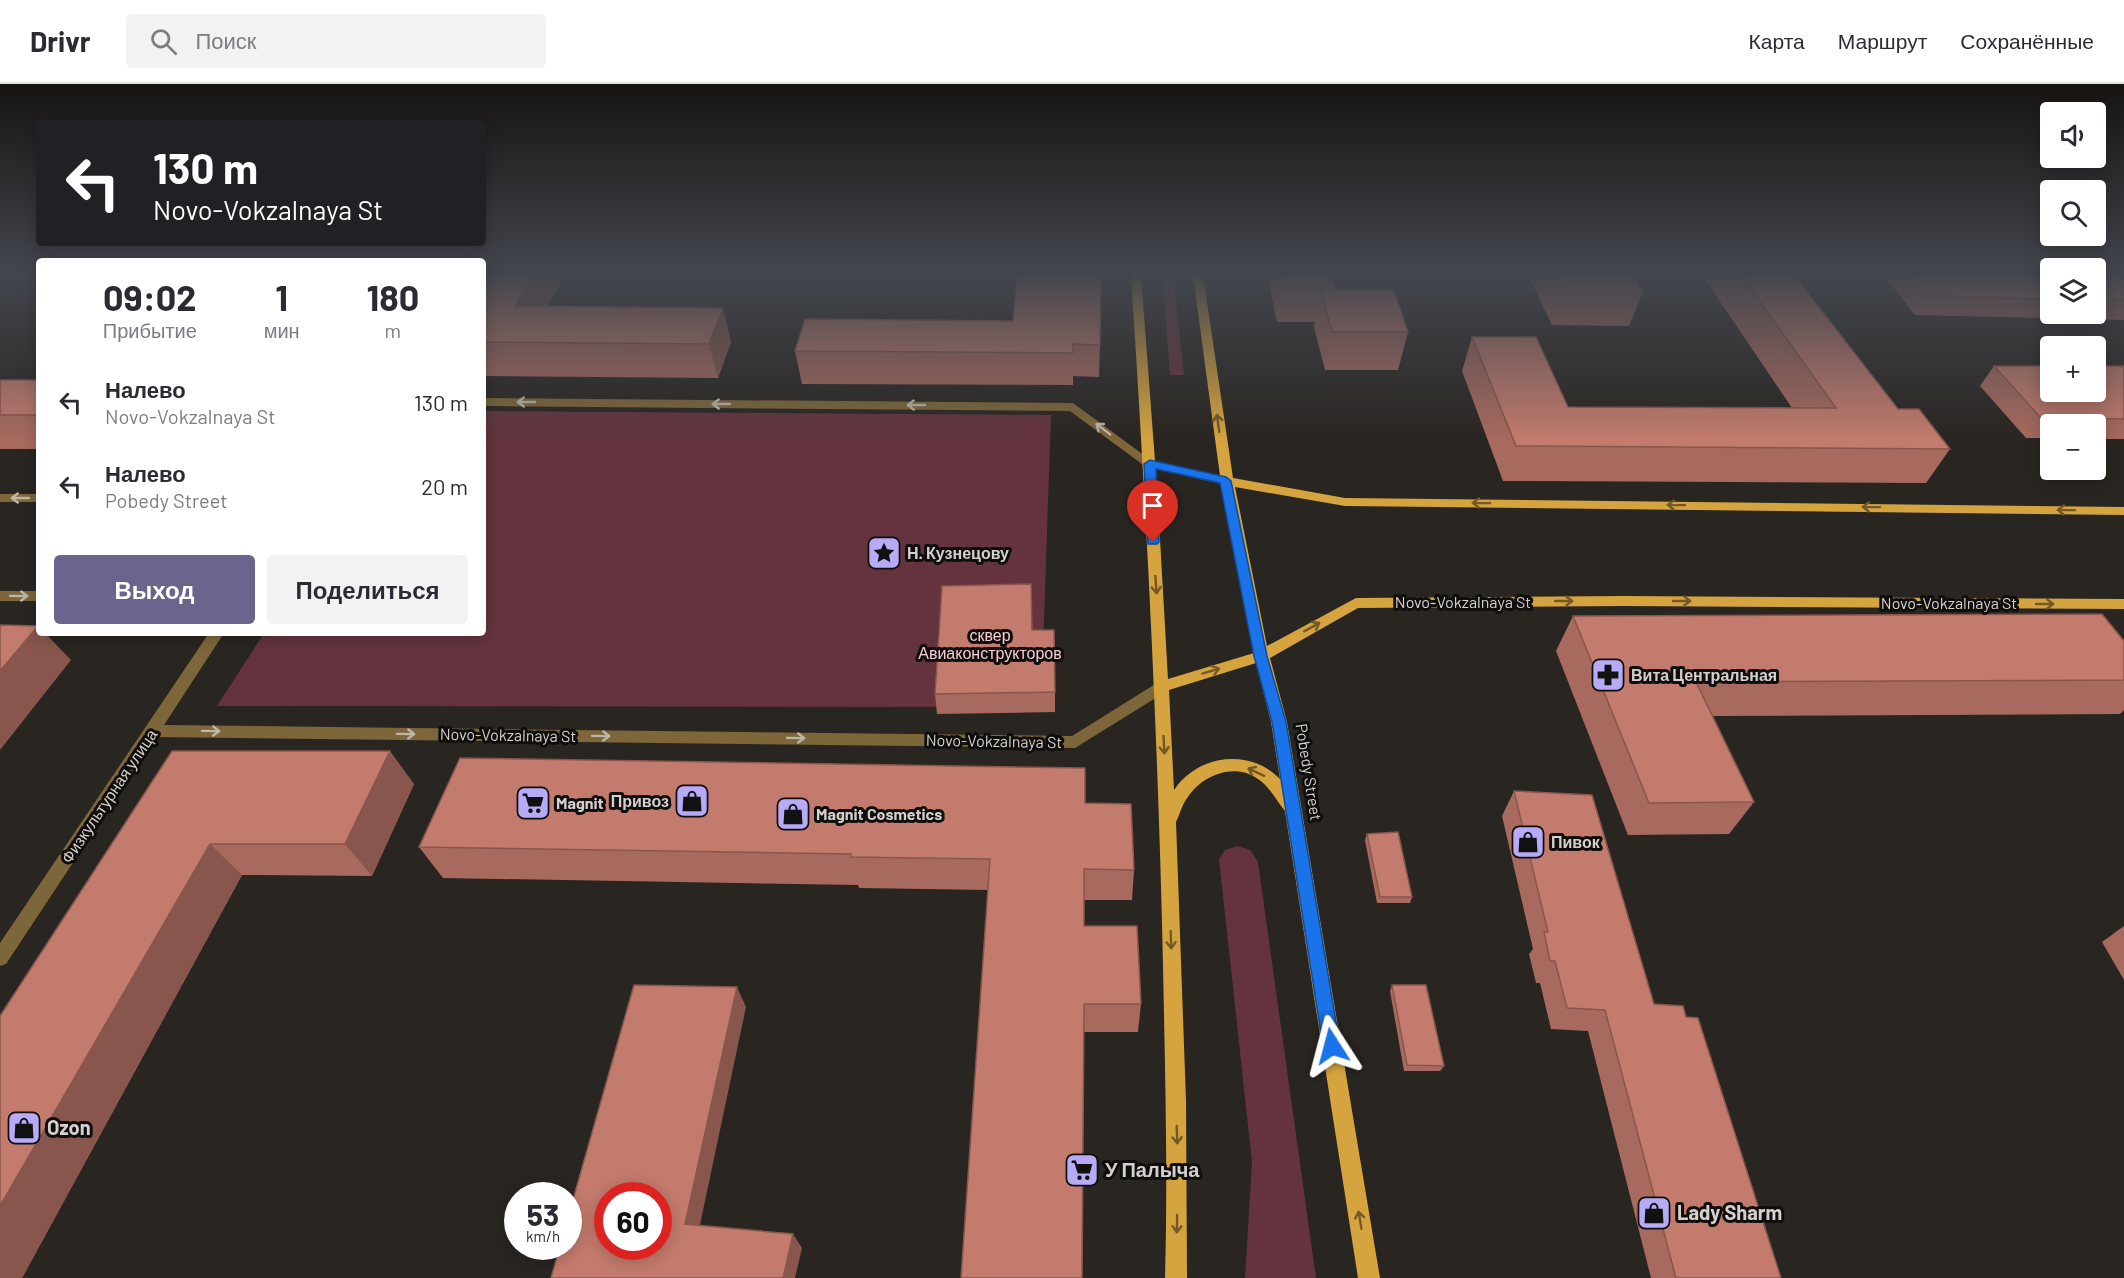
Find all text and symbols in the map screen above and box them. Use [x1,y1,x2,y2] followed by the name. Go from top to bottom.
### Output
[126,14,546,68] search box
[30,24,90,58] text: Drivr
[147,25,180,58] icon: search
[195,27,256,53] text: Поиск
[1749,28,1805,53] text: Карта
[1838,28,1927,53] text: Маршрут
[1960,28,2094,53] text: Сохранённые
[2040,102,2106,480] map controls
[2040,102,2106,168] button: sound
[153,142,258,192] text: 130 m
[54,144,132,222] icon: left
[2040,180,2106,246] button: search
[153,193,383,225] text: Novo-Vokzalnaya St
[2040,258,2106,324] button: layers
[103,275,197,318] text: 09:02
[275,275,288,318] text: 1
[366,275,419,318] text: 180
[103,318,197,342] text: Прибытие
[264,318,300,342] text: мин
[385,318,401,342] text: m
[2040,336,2106,402] button: +
[105,376,186,402] text: Налево
[54,386,87,419] icon: left
[414,389,468,415] text: 130 m
[516,396,536,408] one-way arrow
[711,398,731,410] one-way arrow
[906,399,926,411] one-way arrow
[105,404,275,428] text: Novo-Vokzalnaya St
[1212,413,1223,433] one-way arrow
[2040,414,2106,480] button: −
[1096,423,1112,435] one-way arrow
[105,460,186,486] text: Налево
[54,470,87,503] icon: left
[421,473,468,499] text: 20 m
[1127,480,1178,542] pin
[105,488,228,512] text: Pobedy Street
[1136,489,1169,522] icon: arrive
[10,492,30,504] one-way arrow
[1471,498,1491,509] one-way arrow
[1666,500,1686,511] one-way arrow
[1861,502,1881,513] one-way arrow
[2056,504,2076,516] one-way arrow
[866,535,902,571] place icon: Н. Кузнецову
[907,543,1009,562] place label: Н. Кузнецову
[54,555,255,624] button: Выход
[267,555,468,624] button: Поделиться
[1150,575,1161,595] one-way arrow
[9,590,29,602] one-way arrow
[1395,592,1531,611] street label: Novo-Vokzalnaya St
[1881,593,2017,612] street label: Novo-Vokzalnaya St
[1553,595,1573,607] one-way arrow
[1672,595,1692,607] one-way arrow
[2035,598,2055,610] one-way arrow
[1303,621,1320,633] one-way arrow
[918,625,1062,662] park label: сквер Авиаконструкторов
[1590,657,1626,693] pharmacy icon: Вита Центральная
[1201,665,1220,676] one-way arrow
[1631,665,1777,684] place label: Вита Центральная
[1292,722,1327,822] street label: Pobedy Street
[440,724,576,745] street label: Novo-Vokzalnaya St
[57,725,161,866] street label: Физкультурная улица
[201,725,221,737] one-way arrow
[396,728,416,740] one-way arrow
[591,730,611,742] one-way arrow
[926,730,1062,751] street label: Novo-Vokzalnaya St
[786,732,806,744] one-way arrow
[1159,735,1170,755] one-way arrow
[1247,766,1265,777] one-way arrow
[674,783,710,819] shop icon: Привоз
[515,785,551,821] supermarket icon: Magnit
[611,791,669,810] place label: Привоз
[556,793,604,812] place label: Magnit
[775,796,811,832] shop icon: Magnit Cosmetics
[816,804,942,823] place label: Magnit Cosmetics
[1510,824,1546,860] shop icon: Пивок
[1551,832,1601,851] place label: Пивок
[1166,929,1177,949] one-way arrow
[1300,1014,1364,1078] position arrow
[6,1110,42,1146] shop icon: Ozon
[47,1115,91,1139] place label: Ozon
[1172,1124,1183,1144] one-way arrow
[1064,1152,1100,1188] supermarket icon: У Палыча
[1105,1157,1200,1181] place label: У Палыча
[594,1182,672,1260] speed limit sign: 60
[1636,1195,1672,1231] shop icon: Lady Sharm
[527,1196,559,1232] text: 53
[1677,1200,1782,1224] place label: Lady Sharm
[1354,1211,1365,1231] one-way arrow
[1171,1213,1183,1233] one-way arrow
[526,1227,560,1245] text: km/h

